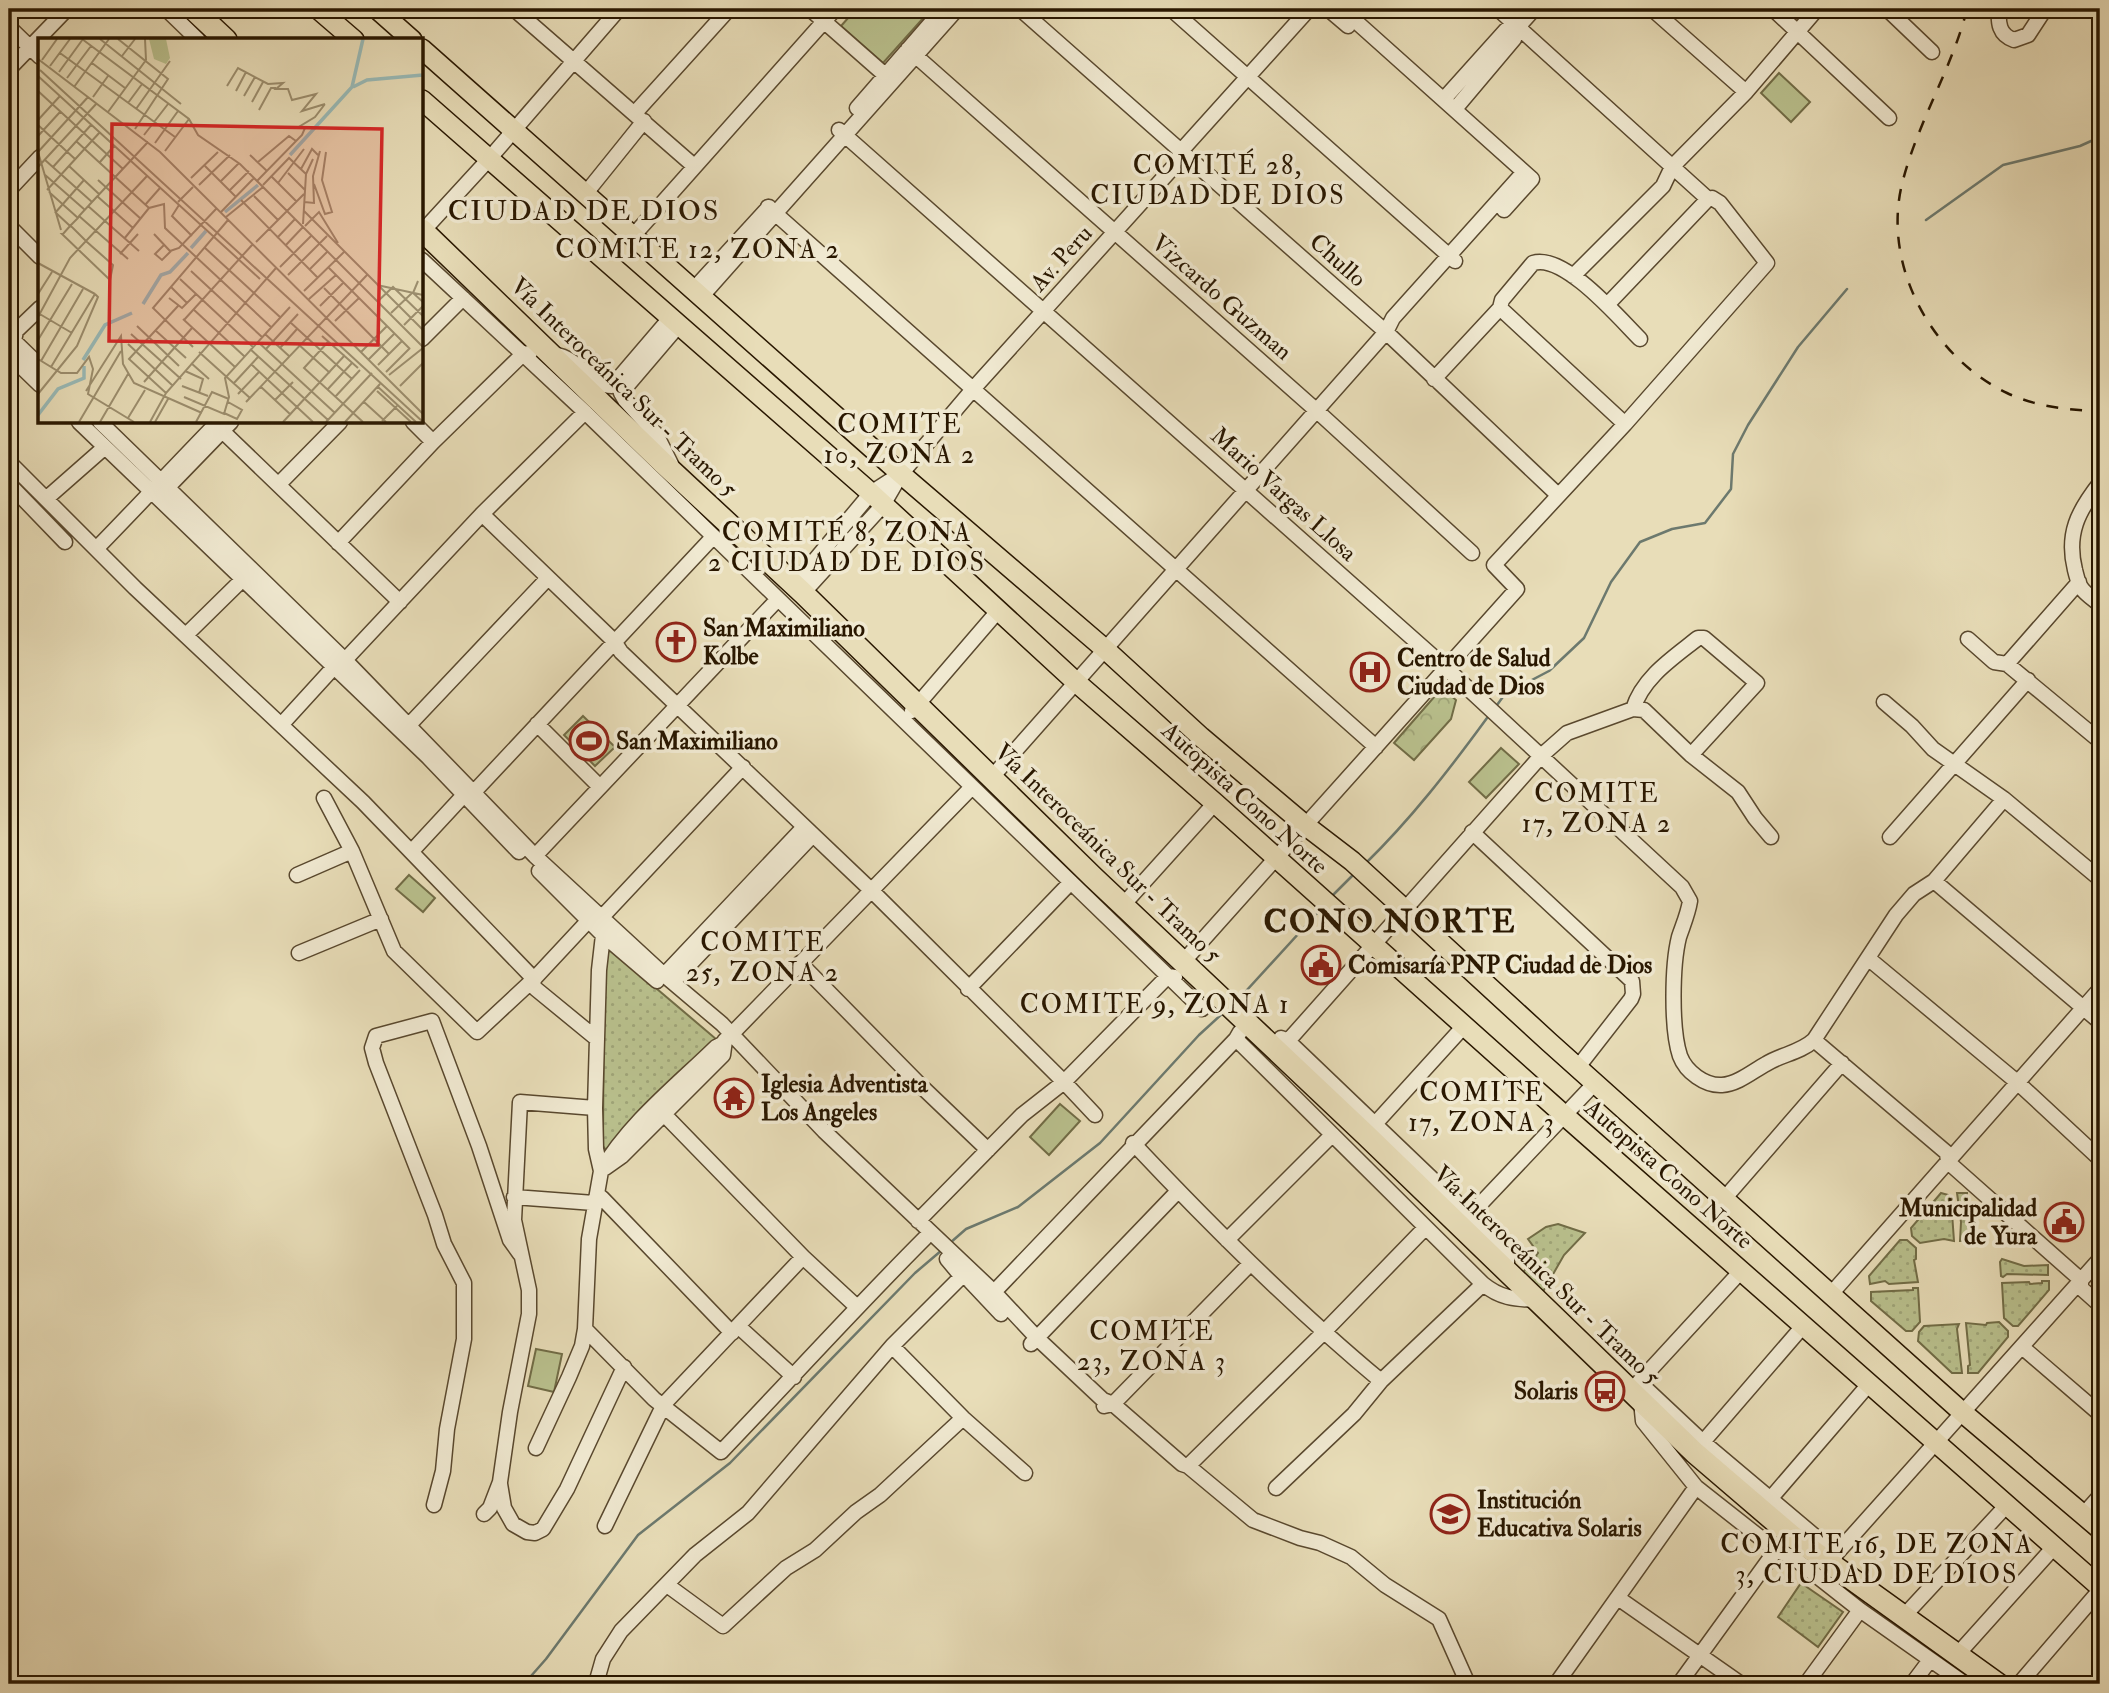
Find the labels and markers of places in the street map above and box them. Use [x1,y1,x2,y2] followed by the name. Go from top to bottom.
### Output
[703,613,865,672] place label: San Maximiliano Kolbe
[655,621,697,663] church icon: San Maximiliano Kolbe
[1397,643,1551,702] place label: Centro de Salud Ciudad de Dios
[1349,651,1391,693] hospital icon: Centro de Salud Ciudad de Dios
[568,720,610,762] sports icon: San Maximiliano
[616,726,778,757] place label: San Maximiliano
[1300,944,1342,986] public building icon: Comisaría PNP Ciudad de Dios
[1348,950,1652,981] place label: Comisaría PNP Ciudad de Dios
[761,1069,929,1128] place label: Iglesia Adventista Los Angeles
[713,1077,755,1119] temple icon: Iglesia Adventista Los Angeles
[1898,1193,2038,1252] place label: Municipalidad de Yura
[2043,1201,2085,1243] public building icon: Municipalidad de Yura
[1584,1370,1626,1412] bus stop icon: Solaris
[1514,1376,1578,1407] place label: Solaris
[1477,1485,1642,1544] place label: Institución Educativa Solaris
[1429,1493,1471,1535] school or university icon: Institución Educativa Solaris

